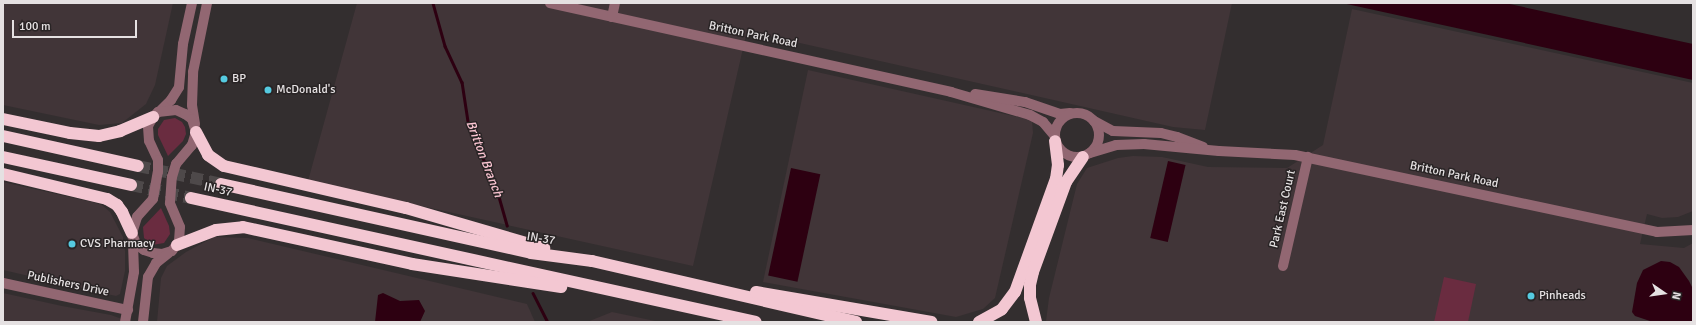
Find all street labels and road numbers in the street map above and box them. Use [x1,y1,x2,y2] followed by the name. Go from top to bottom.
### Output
[707,19,799,51] street label: Britton Park Road
[1408,159,1500,191] street label: Britton Park Road
[1267,169,1299,249] street label: Park East Court
[202,180,234,200] street label: IN-37
[526,230,556,248] street label: IN-37
[26,268,110,300] street label: Publishers Drive

